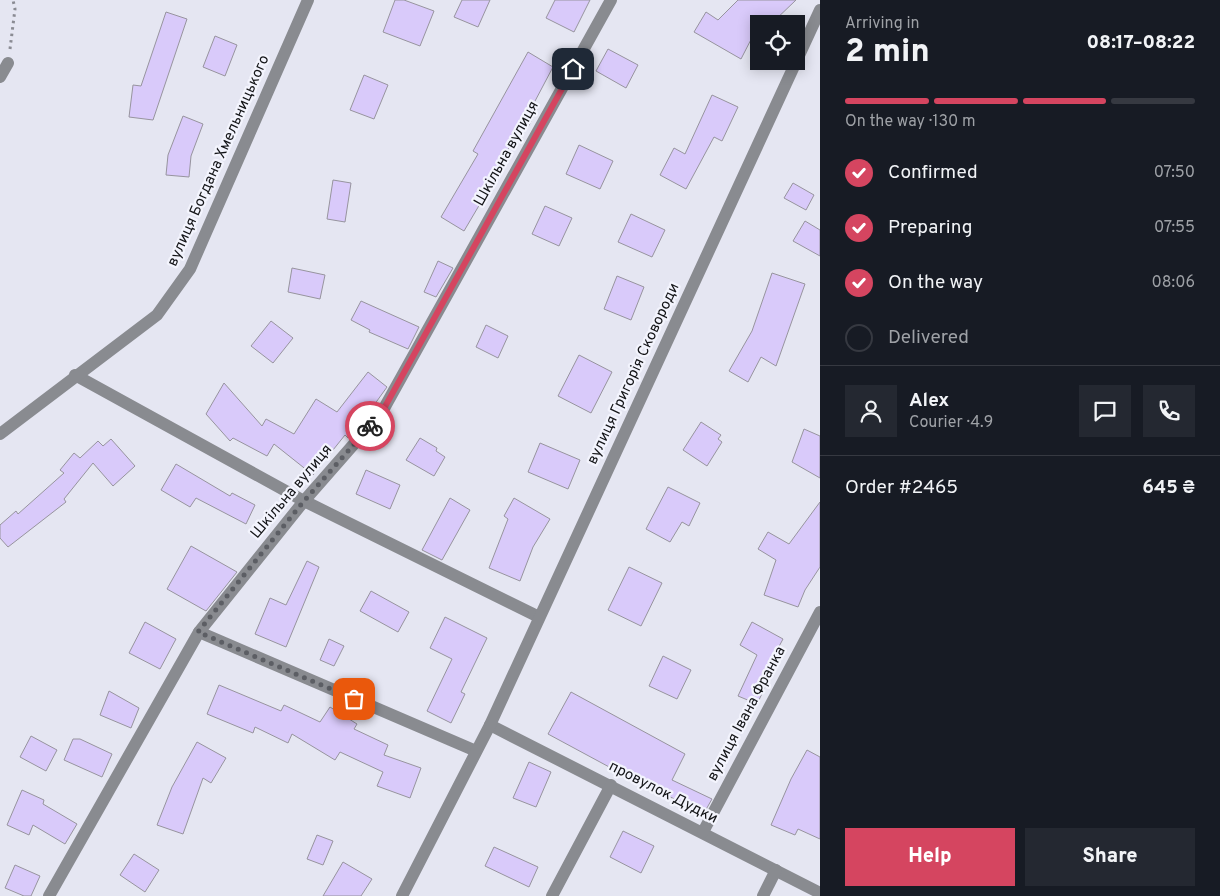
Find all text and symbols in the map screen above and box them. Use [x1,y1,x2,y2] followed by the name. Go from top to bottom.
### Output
[845,14,920,34] text: Arriving in
[750,15,805,70] map controls
[750,15,805,70] button: locate
[1086,31,1195,55] text: 08:17–08:22
[845,33,930,73] text: 2 min
[552,48,594,90] pin
[164,52,274,270] street label: вулиця Богдана Хмельницького
[559,55,587,83] icon: home
[470,98,544,210] street label: Шкільна вулиця
[845,112,976,132] text: On the way · 130 m
[845,159,873,187] icon: check
[888,161,978,185] text: Confirmed
[1154,163,1195,183] text: 07:50
[845,214,873,242] icon: check
[888,216,972,240] text: Preparing
[1154,218,1195,238] text: 07:55
[845,269,873,297] icon: check
[888,271,983,295] text: On the way
[1152,273,1195,293] text: 08:06
[584,280,684,468] street label: вулиця Григорія Сковороди
[888,326,969,350] text: Delivered
[845,385,897,437] button: person
[1079,385,1131,437] button: chat
[1143,385,1195,437] button: phone
[909,389,949,413] text: Alex
[345,401,395,451] courier
[356,412,384,440] icon: bike
[909,413,993,433] text: Courier · 4.9
[247,441,337,543] street label: Шкільна вулиця
[845,476,958,500] text: Order #2465
[1142,476,1195,500] text: 645 ₴
[703,643,791,785] street label: вулиця Івана Франка
[333,678,375,720] pin
[340,685,368,713] icon: bag
[605,757,721,829] street label: провулок Дудки
[845,828,1015,886] button: Help
[1025,828,1195,886] button: Share

